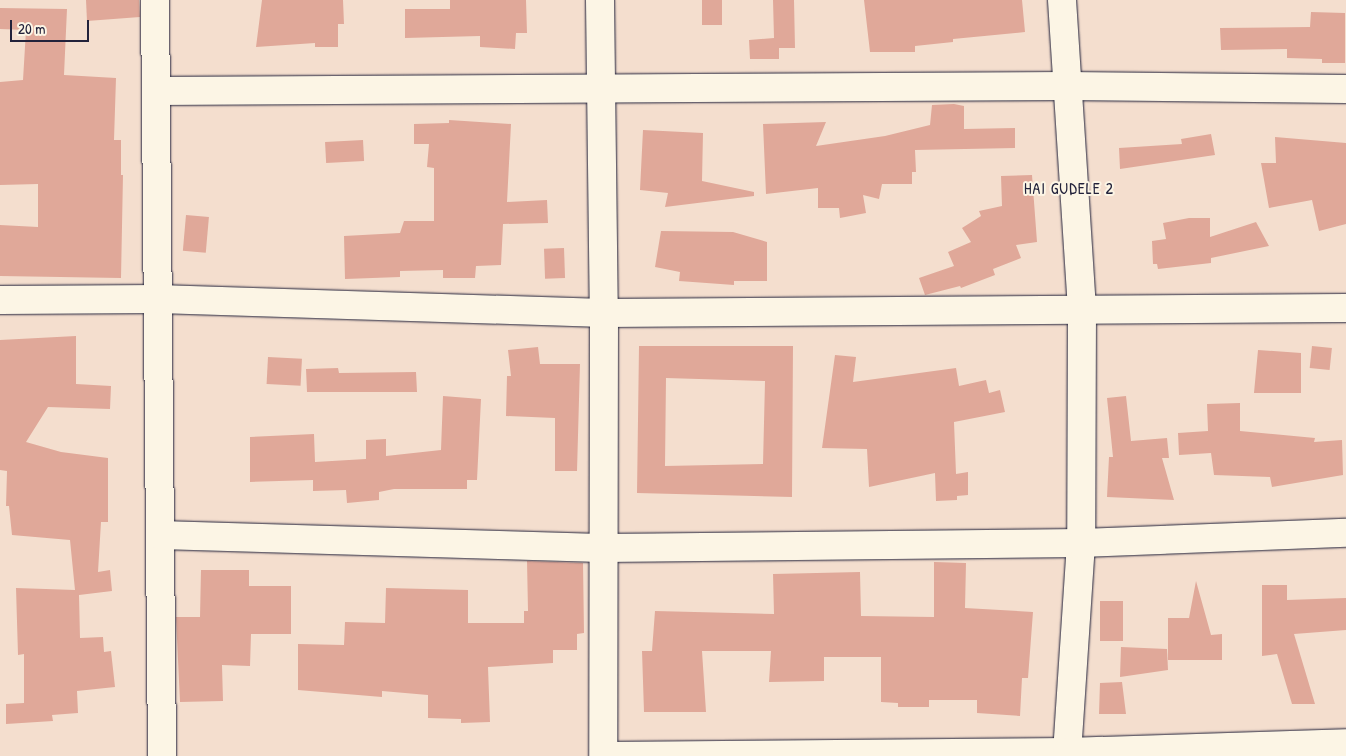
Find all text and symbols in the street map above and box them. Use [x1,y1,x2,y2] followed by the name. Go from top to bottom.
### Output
[12,10,91,42] scale bar
[18,18,45,39] text: 20 m
[1022,178,1116,198] district label: HAI GUDELE 2

